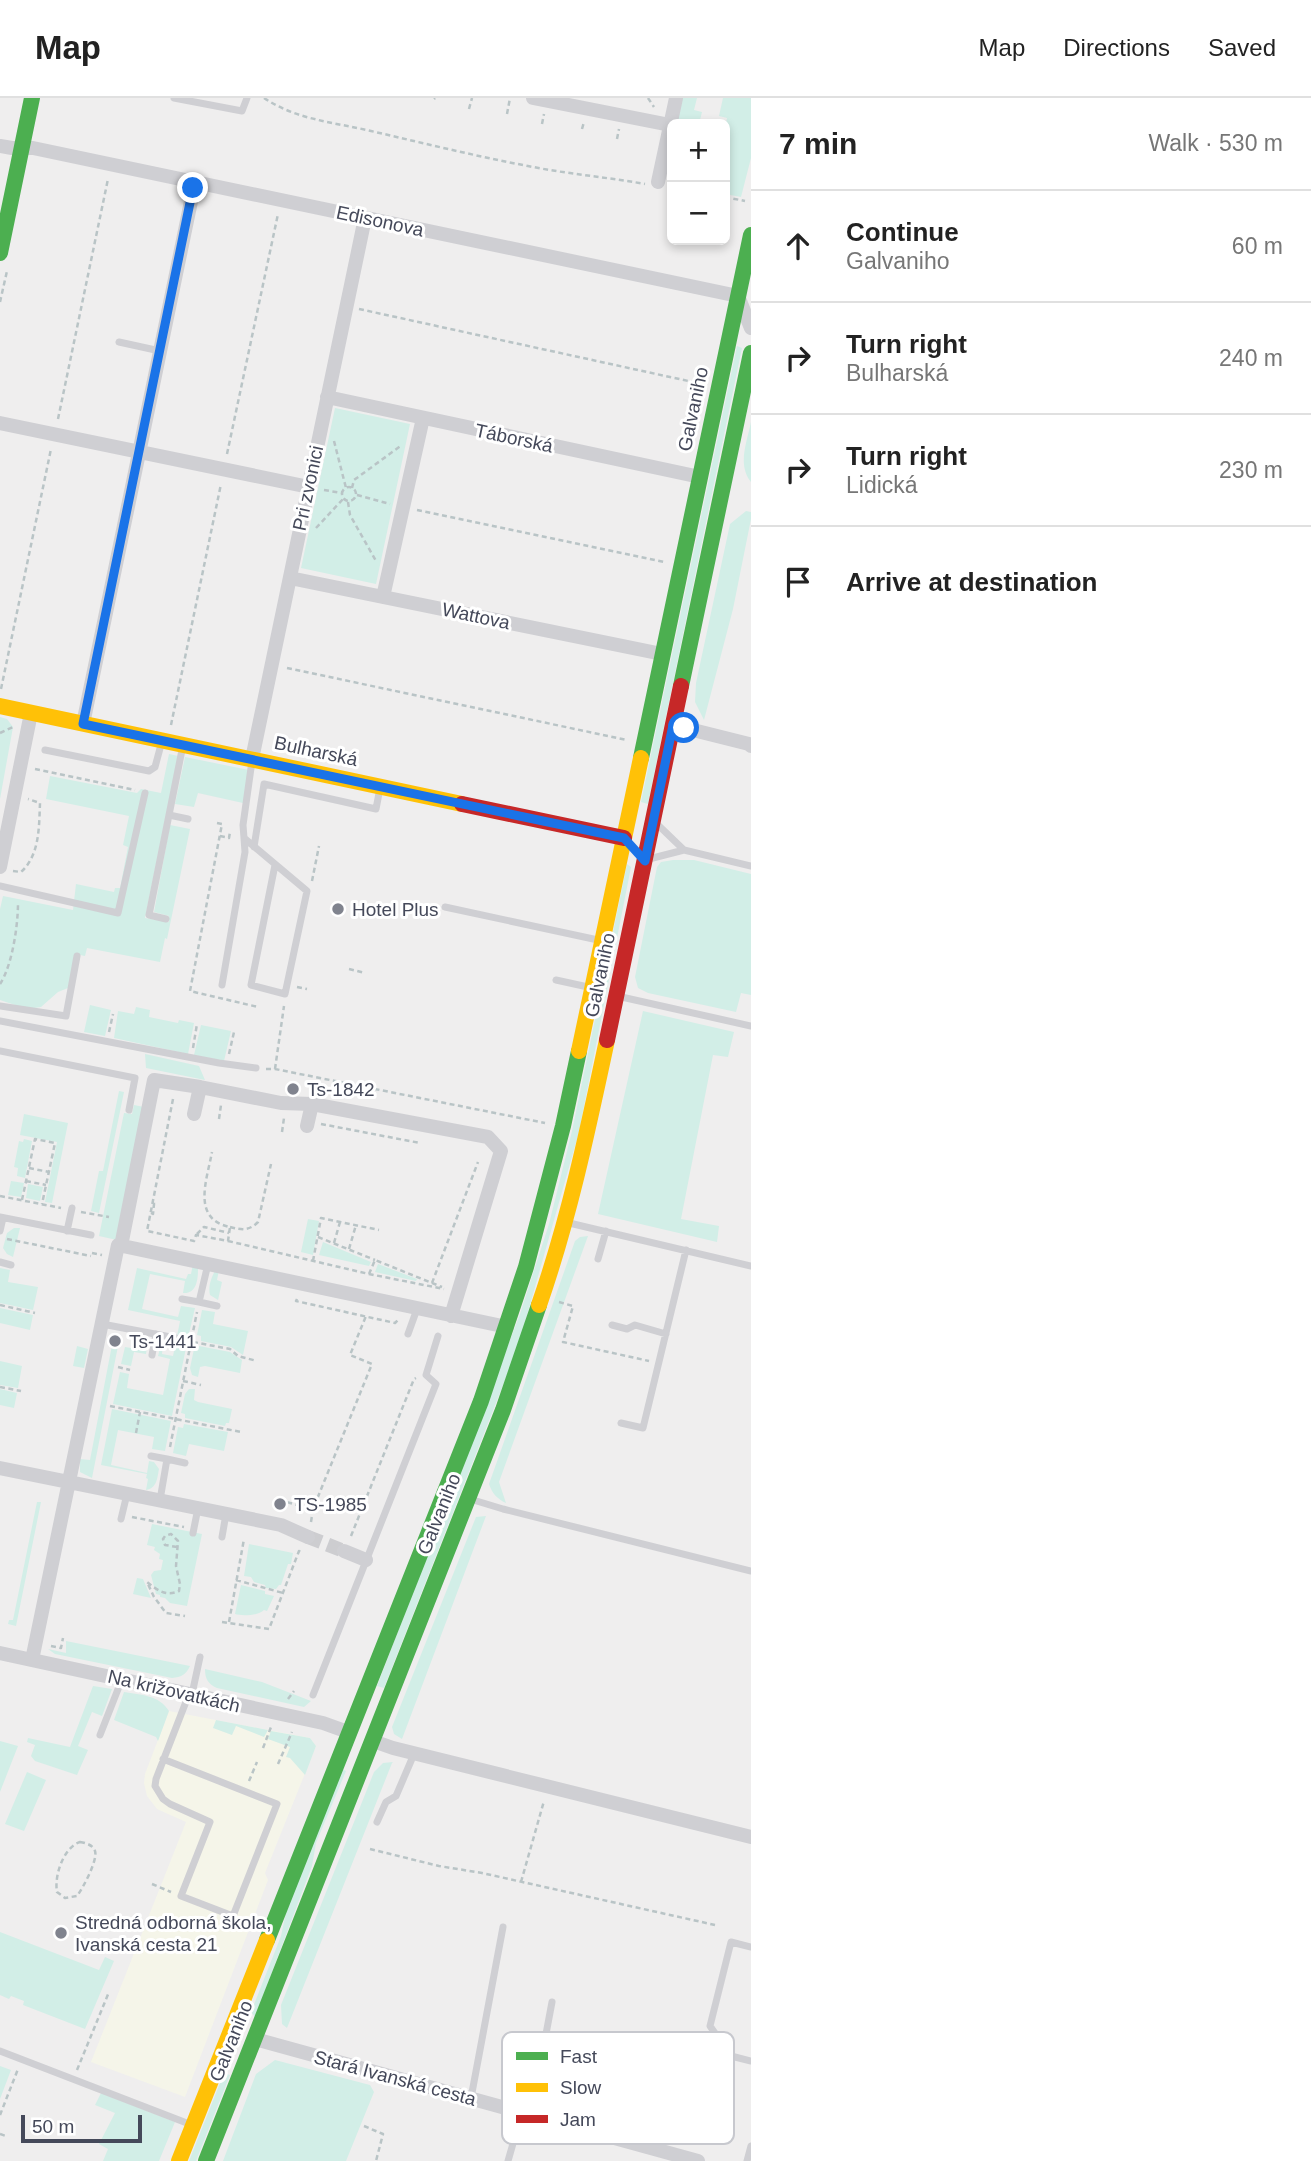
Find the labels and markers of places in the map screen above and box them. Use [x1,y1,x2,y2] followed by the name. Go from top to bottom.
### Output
[352,899,439,920] place label: Hotel Plus
[330,901,346,917] marker: Hotel Plus
[307,1079,375,1100] place label: Ts-1842
[285,1081,301,1097] marker: Ts-1842
[129,1331,197,1352] place label: Ts-1441
[107,1333,123,1349] marker: Ts-1441
[294,1494,367,1515] place label: TS-1985
[272,1496,288,1512] marker: TS-1985
[75,1912,271,1955] place label: Stredná odborná škola, Ivanská cesta 21
[53,1925,69,1941] marker: Stredná odborná škola, Ivanská cesta 21

